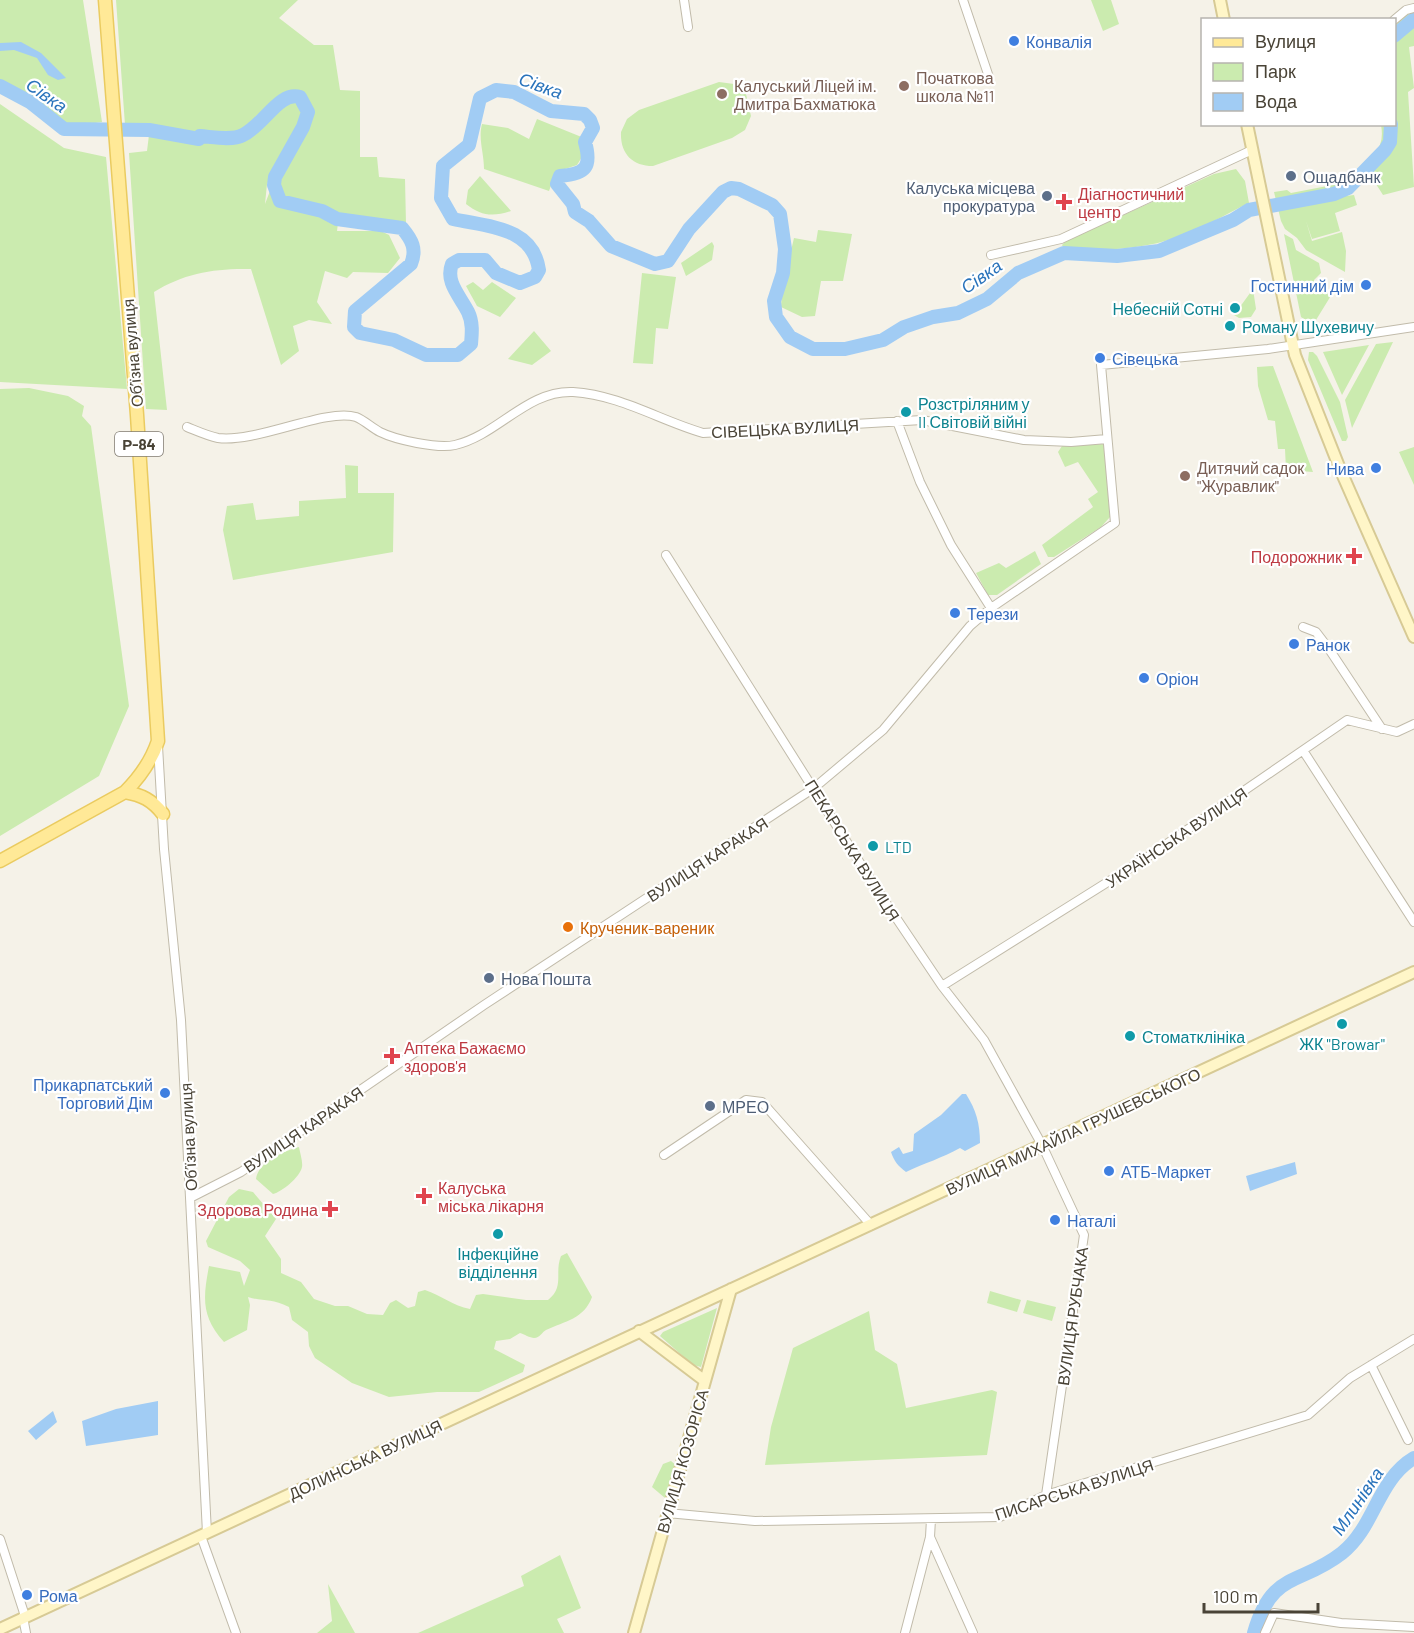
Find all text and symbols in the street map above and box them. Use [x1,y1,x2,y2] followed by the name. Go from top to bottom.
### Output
[1201,18,1396,126] legend
[1255,30,1316,52] text: Вулиця
[1026,32,1092,51] place label: Конвалія
[1007,34,1021,48] marker: Конвалія
[1255,60,1296,82] text: Парк
[516,67,566,103] water label: Сівка
[916,68,994,105] place label: Початкова школа №11
[22,73,72,117] water label: Сівка
[734,76,877,113] place label: Калуський Ліцей ім. Дмитра Бахматюка
[897,79,911,93] marker: Початкова школа №11
[715,87,729,101] marker: Калуський Ліцей ім. Дмитра Бахматюка
[1255,90,1298,112] text: Вода
[1303,167,1381,186] place label: Ощадбанк
[1284,169,1298,183] marker: Ощадбанк
[906,178,1035,215] place label: Калуська місцева прокуратура
[1078,184,1184,221] place label: Діагностичний центр
[1040,189,1054,203] marker: Калуська місцева прокуратура
[1055,193,1073,211] marker: Діагностичний центр
[956,254,1006,298] water label: Сівка
[1251,276,1354,295] place label: Гостинний дім
[1359,278,1373,292] marker: Гостинний дім
[118,298,146,408] street label: Обʼїзна вулиця
[1112,299,1223,318] place label: Небесній Сотні
[1228,301,1242,315] marker: Небесній Сотні
[1242,317,1374,336] place label: Роману Шухевичу
[1223,319,1237,333] marker: Роману Шухевичу
[1112,349,1178,368] place label: Сівецька
[1093,351,1107,365] marker: Сівецька
[918,394,1030,431] place label: Розстріляним у II Світовій війні
[899,405,913,419] marker: Розстріляним у II Світовій війні
[711,415,859,441] street label: СІВЕЦЬКА ВУЛИЦЯ
[115,432,163,456] road number: Р-84
[1197,458,1305,495] place label: Дитячий садок "Журавлик"
[1326,459,1364,478] place label: Нива
[1369,461,1383,475] marker: Нива
[1178,469,1192,483] marker: Дитячий садок "Журавлик"
[1251,547,1343,566] place label: Подорожник
[1347,549,1361,563] marker: Подорожник
[967,604,1019,623] place label: Терези
[948,606,962,620] marker: Терези
[1306,635,1351,654] place label: Ранок
[1287,637,1301,651] marker: Ранок
[1156,669,1199,688] place label: Оріон
[1137,671,1151,685] marker: Оріон
[802,776,904,924] street label: ПЕКАРСЬКА ВУЛИЦЯ
[1102,783,1250,891] street label: УКРАЇНСЬКА ВУЛИЦЯ
[643,813,771,905] street label: ВУЛИЦЯ КАРАКАЯ
[885,837,912,856] place label: LTD
[866,839,880,853] marker: LTD
[580,918,715,937] place label: Крученик-вареник
[561,920,575,934] marker: Крученик-вареник
[501,969,591,988] place label: Нова Пошта
[482,971,496,985] marker: Нова Пошта
[1335,1017,1349,1031] marker: ЖК "Browar"
[1142,1027,1245,1046] place label: Стоматклініка
[1123,1029,1137,1043] marker: Стоматклініка
[1299,1034,1385,1053] place label: ЖК "Browar"
[404,1038,526,1075] place label: Аптека Бажаємо здоров'я
[385,1049,399,1063] marker: Аптека Бажаємо здоров'я
[943,1063,1203,1199] street label: ВУЛИЦЯ МИХАЙЛА ГРУШЕВСЬКОГО
[33,1075,153,1112] place label: Прикарпатський Торговий Дім
[176,1082,200,1192] street label: Обʼїзна вулиця
[240,1082,366,1176] street label: ВУЛИЦЯ КАРАКАЯ
[158,1086,172,1100] marker: Прикарпатський Торговий Дім
[722,1097,769,1116] place label: МРЕО
[703,1099,717,1113] marker: МРЕО
[1121,1162,1212,1181] place label: АТБ-Маркет
[1102,1164,1116,1178] marker: АТБ-Маркет
[438,1178,544,1215] place label: Калуська міська лікарня
[415,1187,433,1205] marker: Калуська міська лікарня
[197,1200,318,1219] place label: Здорова Родина
[323,1202,337,1216] marker: Здорова Родина
[1067,1211,1116,1230] place label: Наталі
[1048,1213,1062,1227] marker: Наталі
[491,1227,505,1241] marker: Інфекційне відділення
[457,1244,539,1281] place label: Інфекційне відділення
[1053,1245,1091,1387] street label: ВУЛИЦЯ РУБЧАКА
[652,1387,712,1535] street label: ВУЛИЦЯ КОЗОРІСА
[285,1415,445,1503] street label: ДОЛИНСЬКА ВУЛИЦЯ
[992,1454,1156,1524] street label: ПИСАРСЬКА ВУЛИЦЯ
[1326,1463,1388,1539] water label: Млинівка
[1204,1576,1318,1614] scale bar
[1213,1585,1258,1607] text: 100 m
[39,1586,78,1605] place label: Рома
[20,1588,34,1602] marker: Рома

